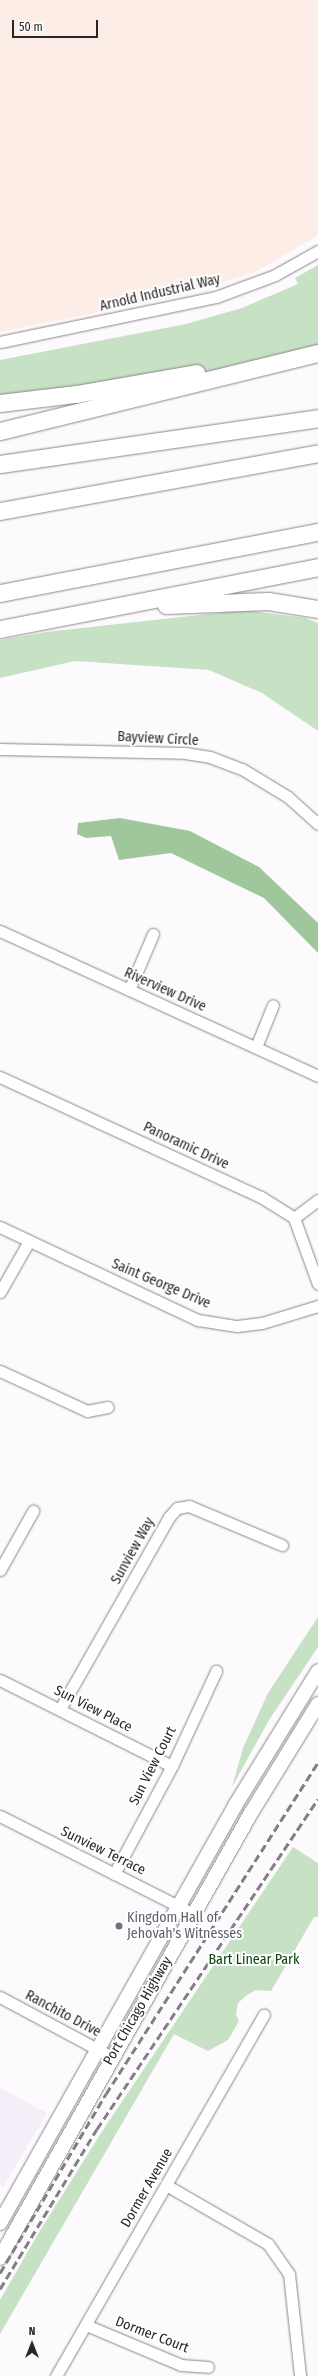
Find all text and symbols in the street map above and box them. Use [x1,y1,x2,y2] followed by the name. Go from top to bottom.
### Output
[14,12,100,38] scale bar
[19,20,43,34] text: 50 m
[98,271,222,315] street label: Arnold Industrial Way
[117,728,199,750] street label: Bayview Circle
[121,964,209,1016] street label: Riverview Drive
[140,1119,232,1173] street label: Panoramic Drive
[109,1256,213,1312] street label: Saint George Drive
[108,1515,158,1587] street label: Sunview Way
[51,1682,135,1736] street label: Sun View Place
[126,1724,180,1808] street label: Sun View Court
[58,1823,148,1879] street label: Sunview Terrace
[127,1910,242,1942] place label: Kingdom Hall of Jehovah's Witnesses
[114,1921,124,1931] marker: Kingdom Hall of Jehovah's Witnesses
[208,1952,300,1968] park label: Bart Linear Park
[100,1954,176,2068] street label: Port Chicago Highway
[22,1987,104,2041] street label: Ranchito Drive
[118,2146,176,2230] street label: Dormer Avenue
[113,2313,191,2357] street label: Dormer Court
[12,2324,52,2364] north arrow
[29,2325,35,2338] text: N

